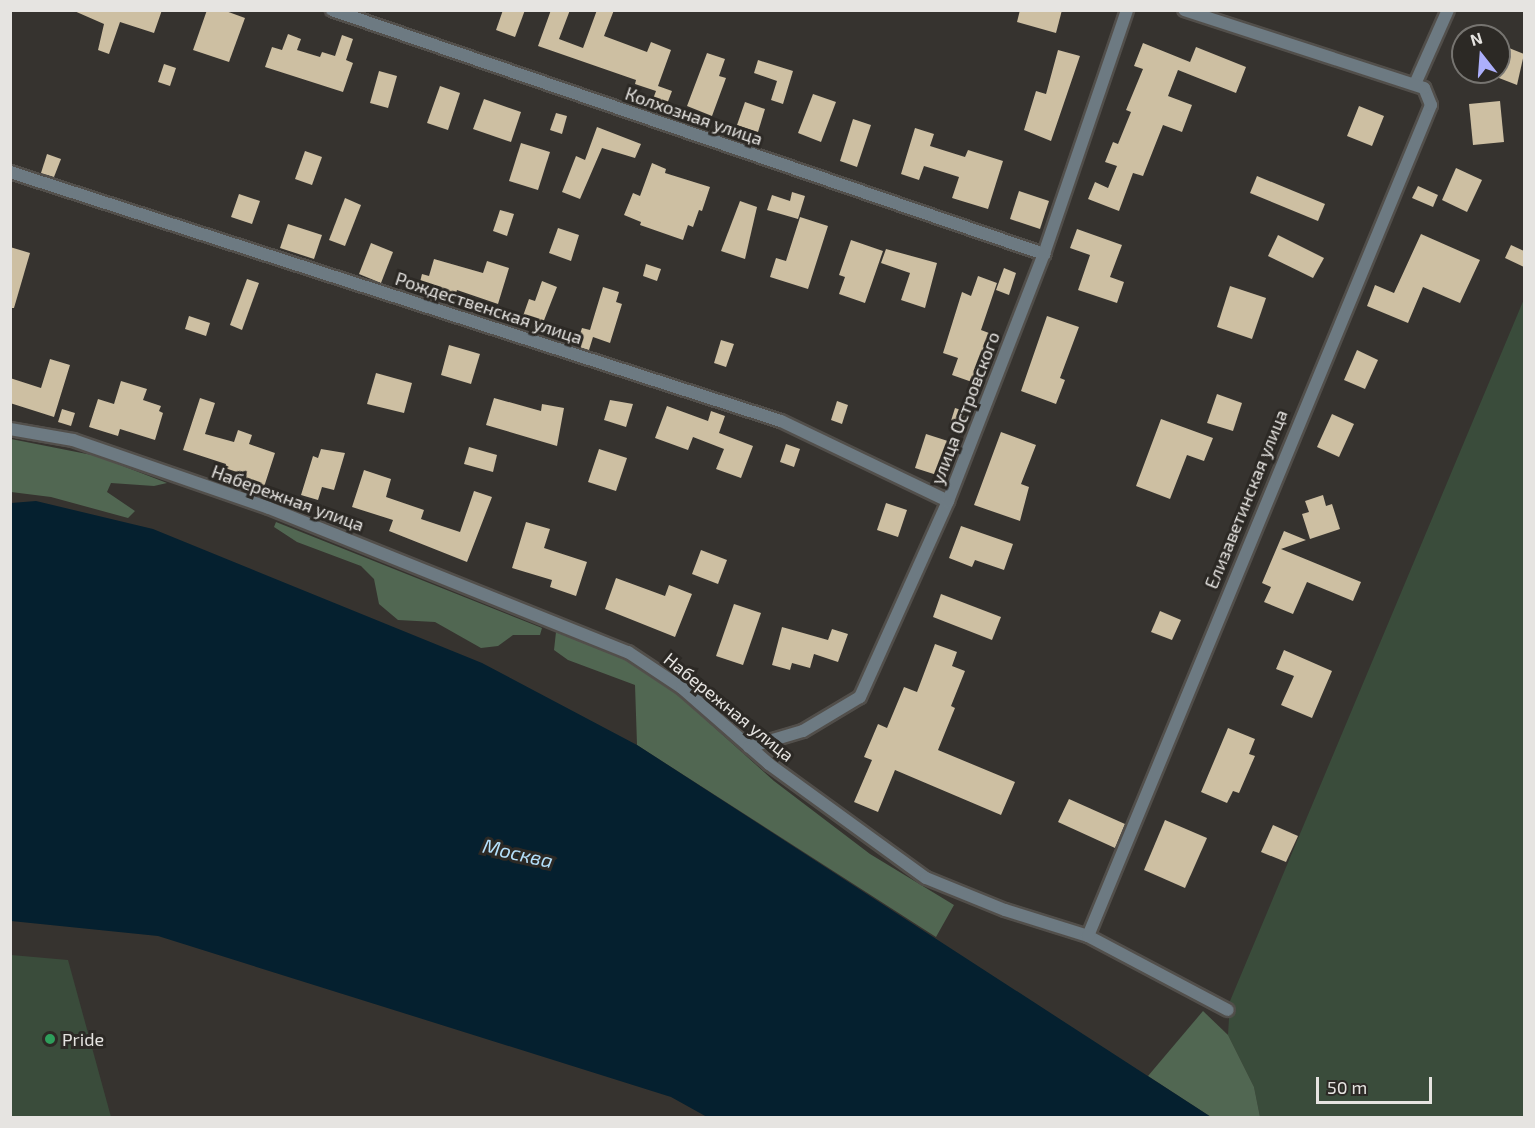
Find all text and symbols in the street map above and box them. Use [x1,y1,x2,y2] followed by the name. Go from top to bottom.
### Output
[1451,24,1511,84] north arrow
[1468,27,1484,49] text: N
[622,82,766,150] street label: Колхозная улица
[393,268,585,348] street label: Рождественская улица
[926,329,1004,487] street label: улица Островского
[1200,406,1292,592] street label: Елизаветинская улица
[209,460,367,536] street label: Набережная улица
[660,648,798,766] street label: Набережная улица
[480,833,556,873] water label: Москва
[62,1028,104,1050] place label: Pride
[43,1032,57,1046] marker: Pride
[1319,1065,1434,1103] scale bar
[1327,1076,1367,1098] text: 50 m

